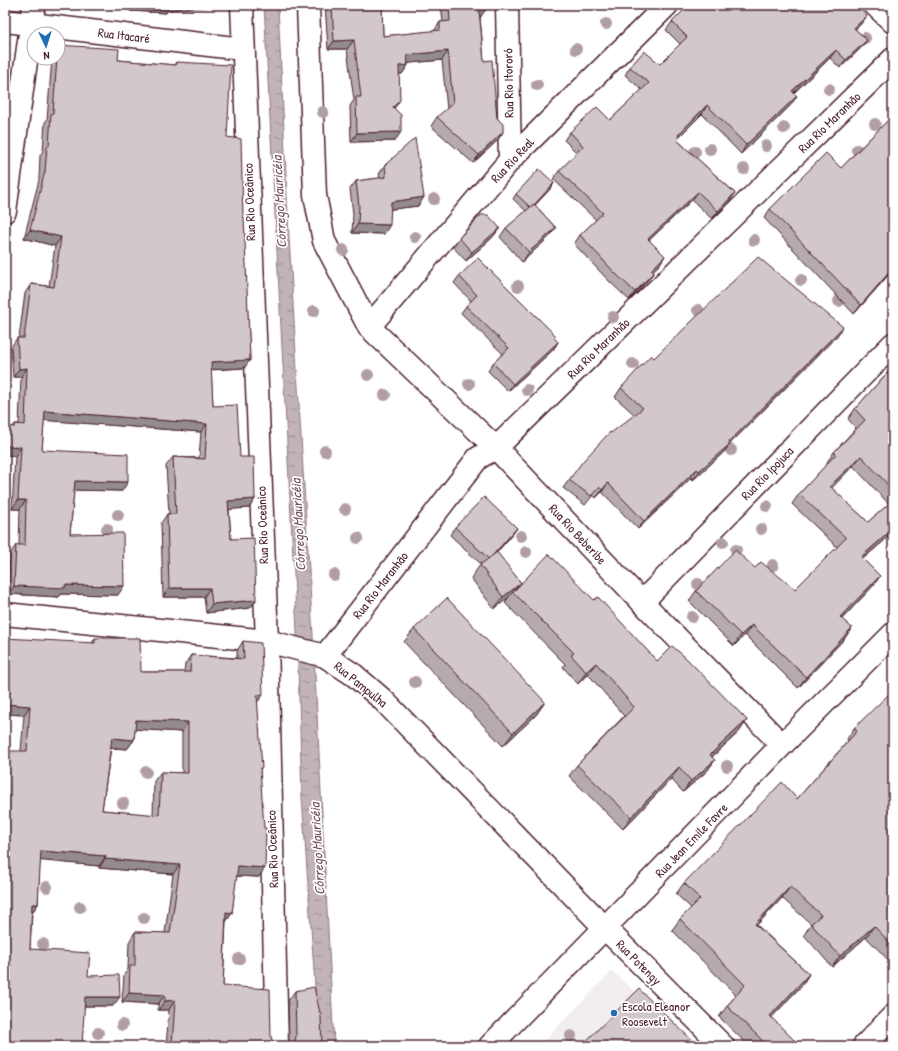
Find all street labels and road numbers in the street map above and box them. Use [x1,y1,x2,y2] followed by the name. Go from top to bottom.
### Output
[97,23,151,47] street label: Rua Itacaré
[498,48,518,118] street label: Rua Rio Itororó
[794,87,864,157] street label: Rua Rio Maranhão
[486,133,538,187] street label: Rua Rio Real
[239,163,259,241] street label: Rua Rio Oceânico
[563,313,633,383] street label: Rua Rio Maranhão
[737,442,797,504] street label: Rua Rio Ipojuca
[252,486,272,564] street label: Rua Rio Oceânico
[545,500,611,568] street label: Rua Rio Beberibe
[348,548,412,622] street label: Rua Rio Maranhão
[330,657,392,711] street label: Rua Pampulha
[651,799,731,881] street label: Rua Jean Emile Favre
[262,810,282,888] street label: Rua Rio Oceânico
[612,935,666,989] street label: Rua Potengy

